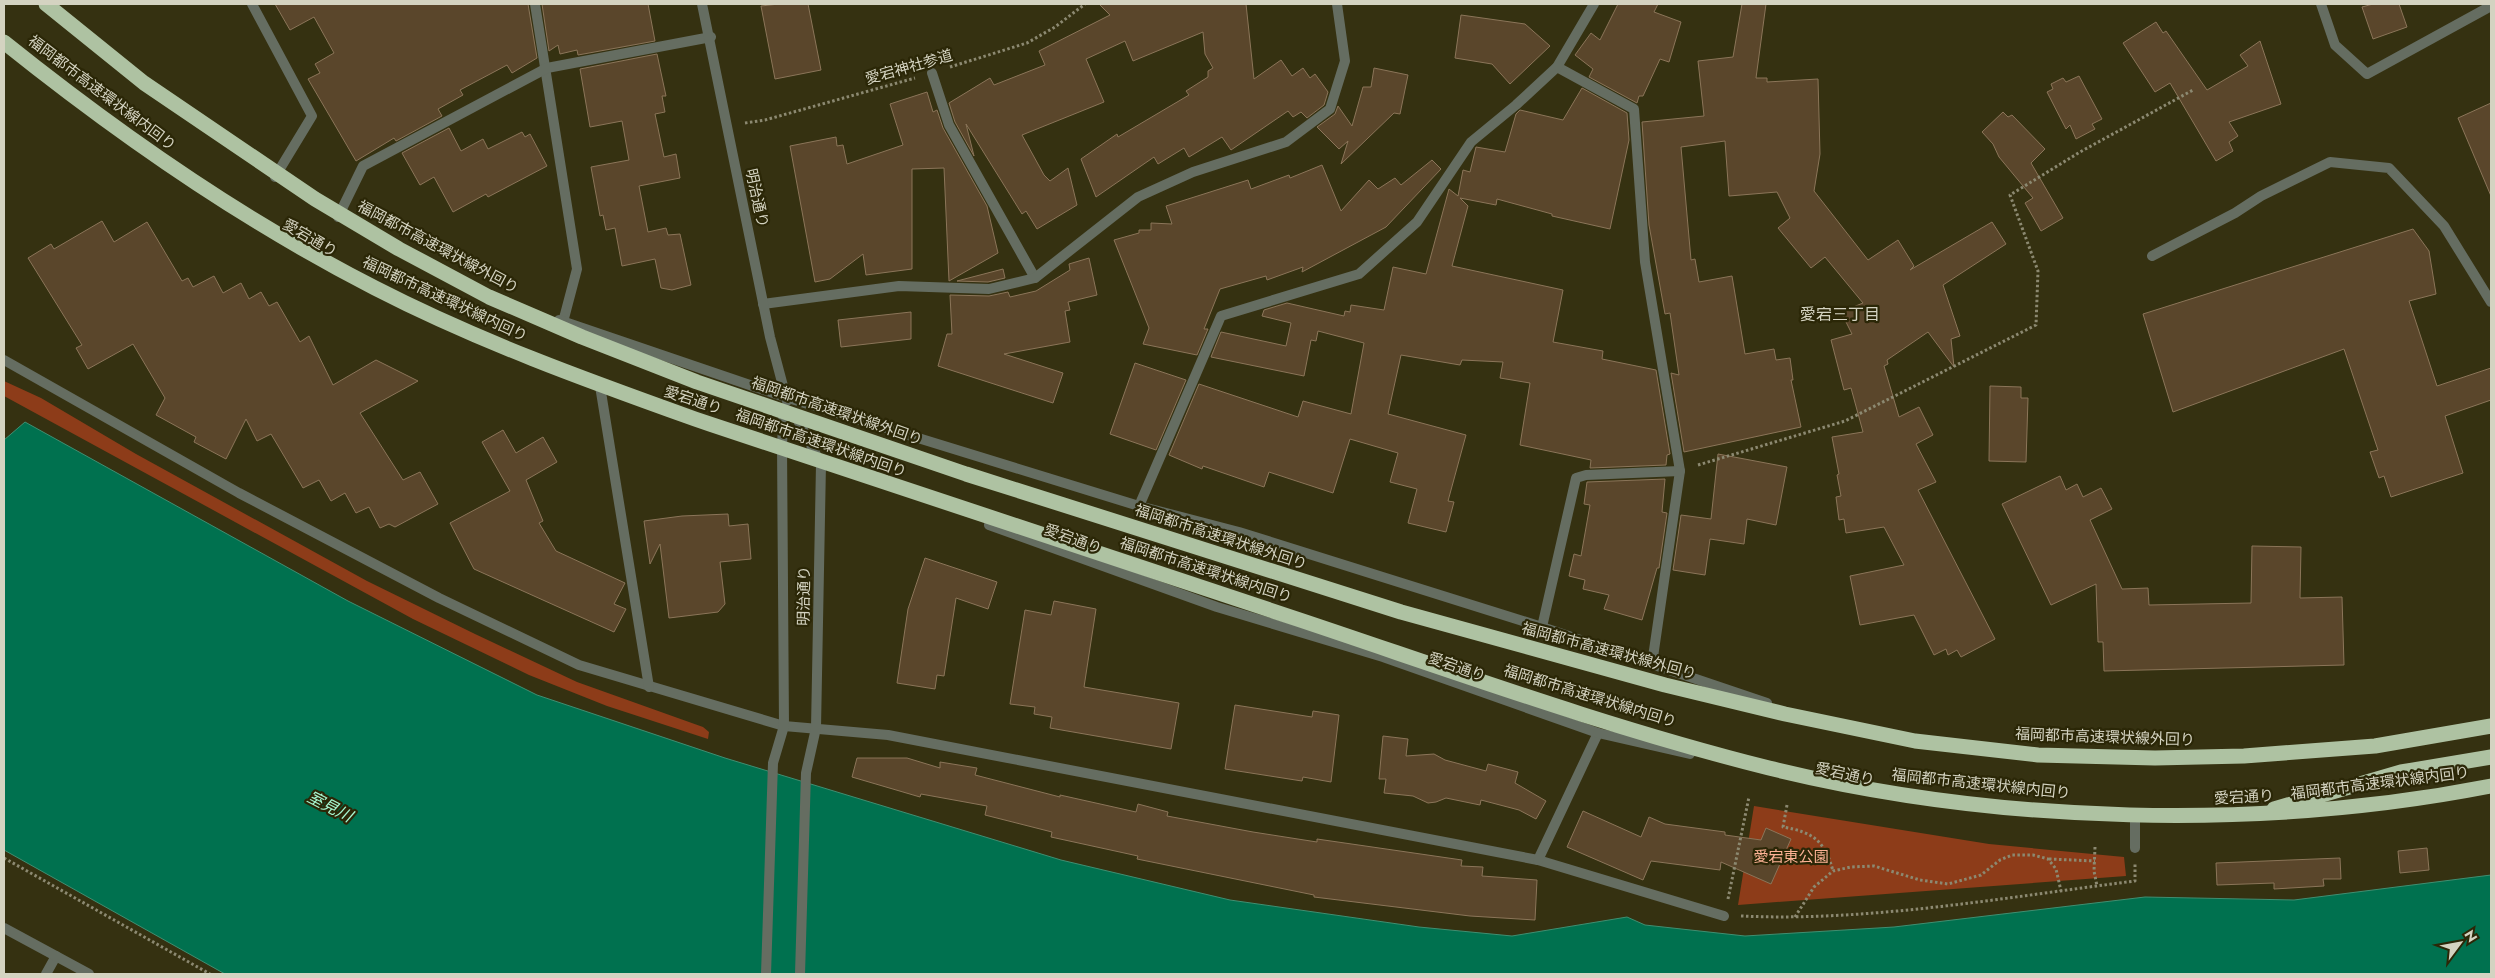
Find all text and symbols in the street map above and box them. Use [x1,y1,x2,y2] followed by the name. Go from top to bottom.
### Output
[23,30,181,156] street label: 福岡都市高速環状線内回り
[863,44,955,90] street label: 愛宕神社参道
[740,166,774,230] street label: 明治通り
[353,195,523,299] street label: 福岡都市高速環状線外回り
[279,213,341,263] street label: 愛宕通り
[359,251,531,347] street label: 福岡都市高速環状線内回り
[1800,303,1880,326] district label: 愛宕三丁目
[748,371,926,451] street label: 福岡都市高速環状線外回り
[661,380,725,420] street label: 愛宕通り
[732,403,910,483] street label: 福岡都市高速環状線内回り
[1132,499,1310,575] street label: 福岡都市高速環状線外回り
[1041,518,1105,560] street label: 愛宕通り
[1117,532,1295,608] street label: 福岡都市高速環状線内回り
[792,566,816,626] street label: 明治通り
[1519,617,1699,685] street label: 福岡都市高速環状線外回り
[1425,647,1489,687] street label: 愛宕通り
[1501,659,1679,733] street label: 福岡都市高速環状線内回り
[2015,723,2195,751] street label: 福岡都市高速環状線外回り
[1813,757,1877,791] street label: 愛宕通り
[2289,761,2471,805] street label: 福岡都市高速環状線内回り
[1890,764,2072,804] street label: 福岡都市高速環状線内回り
[2213,784,2275,810] street label: 愛宕通り
[303,785,358,828] water label: 室見川
[1753,846,1829,868] park label: 愛宕東公園
[2435,918,2485,968] north arrow
[2460,926,2482,946] text: N

